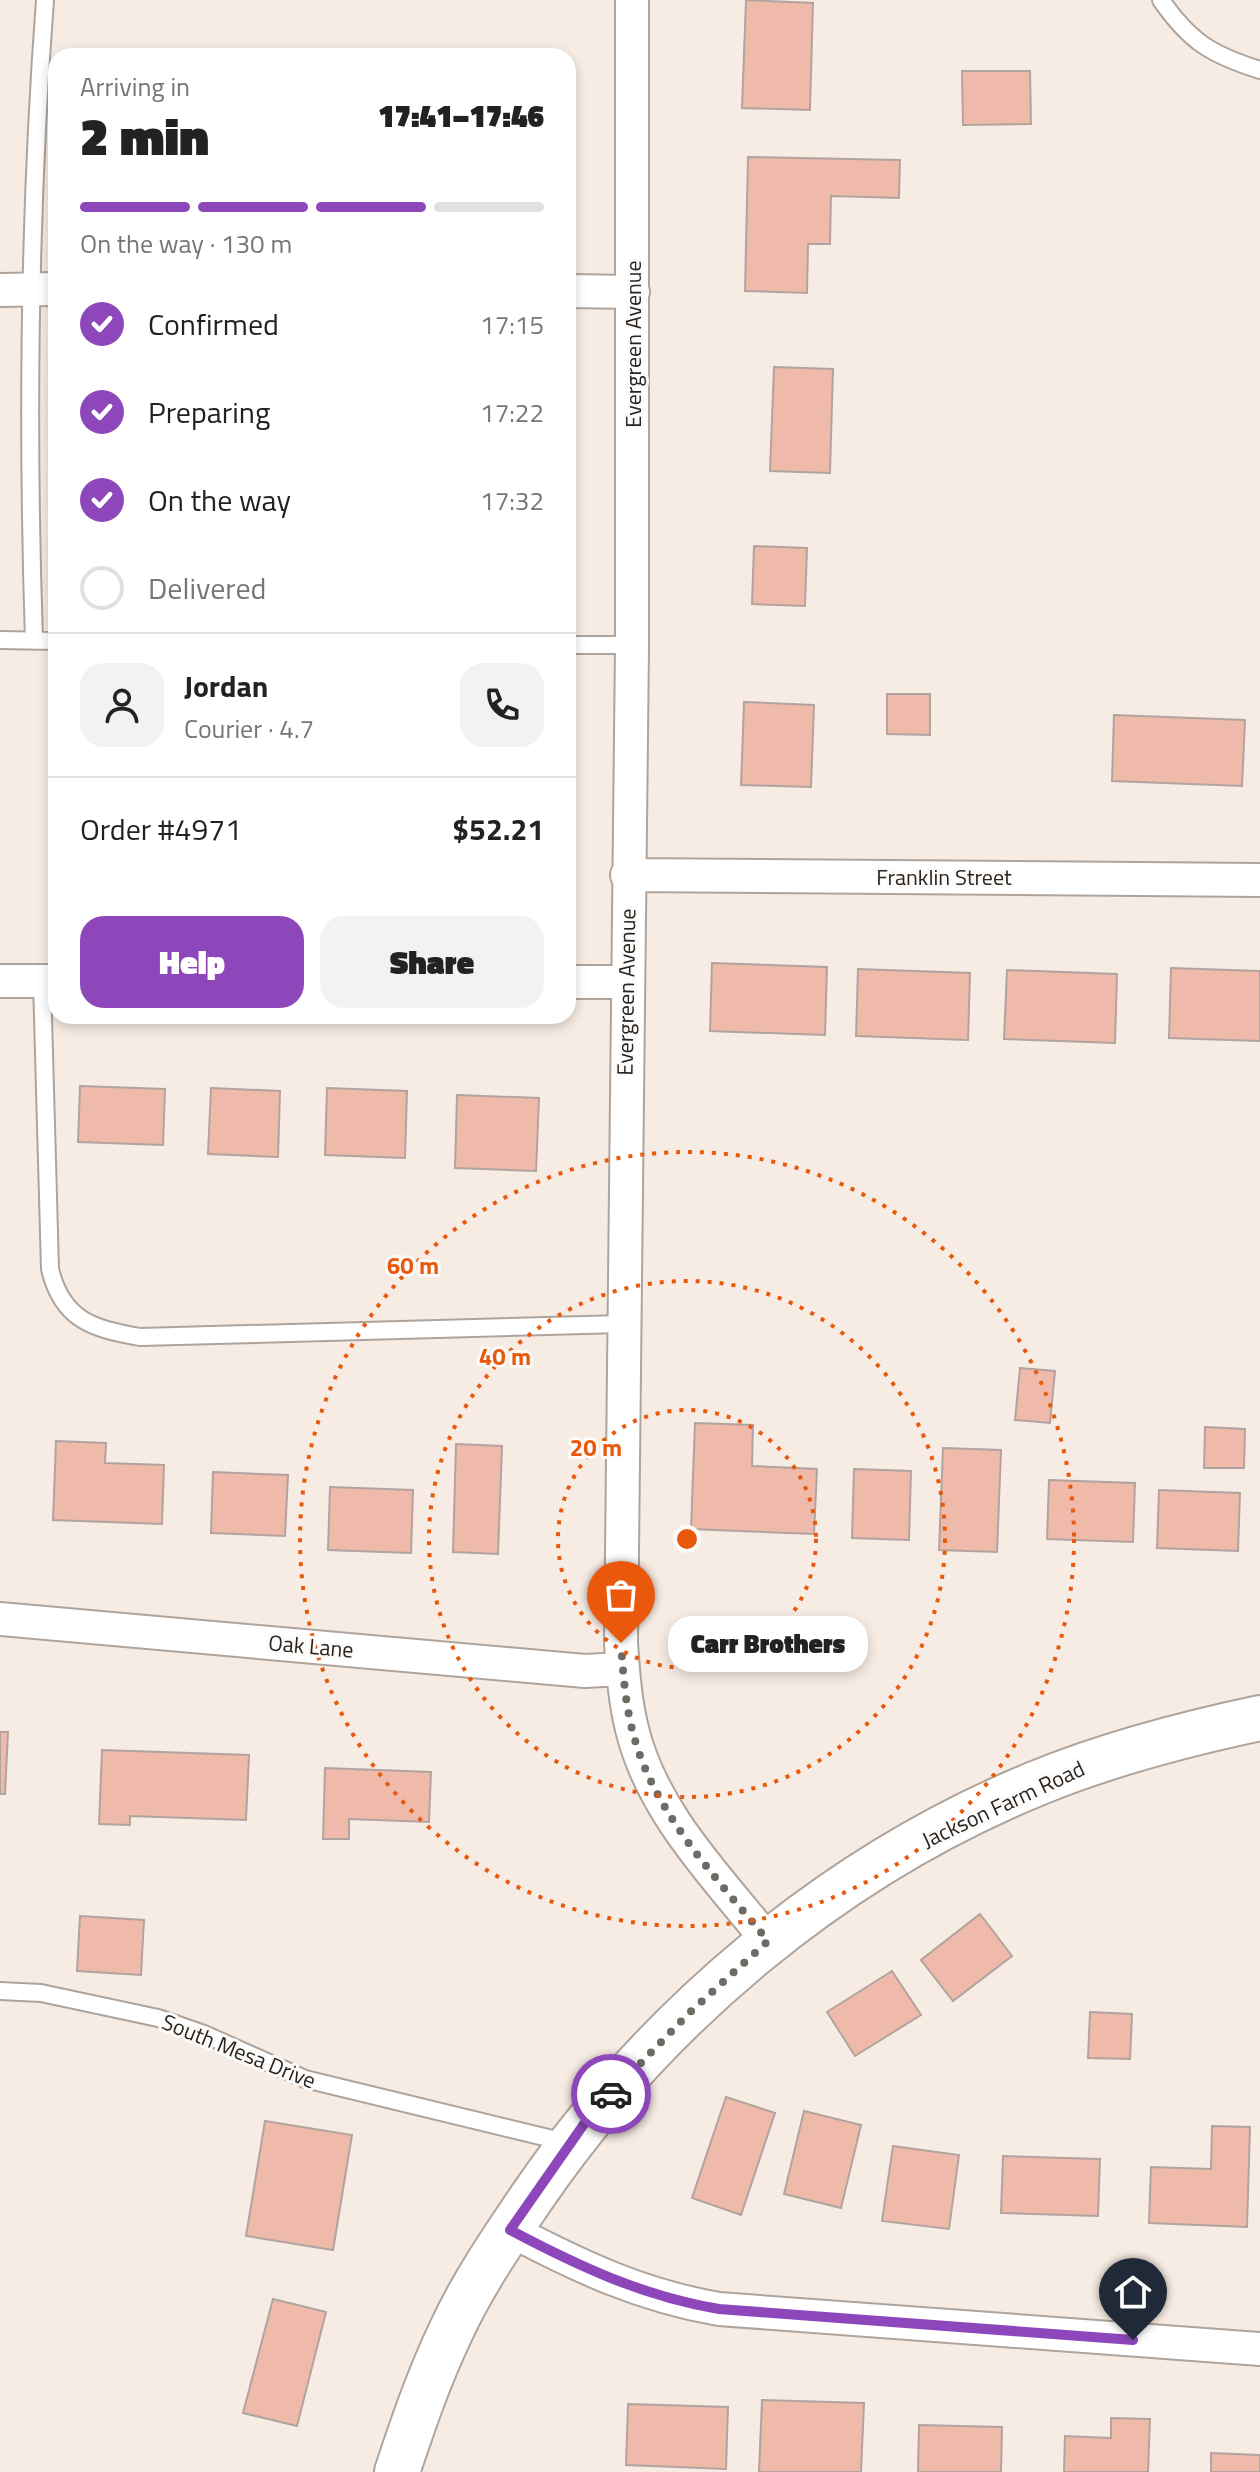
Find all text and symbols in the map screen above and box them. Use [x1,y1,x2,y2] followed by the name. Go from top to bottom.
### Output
[80,67,190,106] text: Arriving in
[378,93,544,139] text: 17:41–17:46
[80,96,209,175] text: 2 min
[80,224,292,263] text: On the way · 130 m
[616,260,650,428] street label: Evergreen Avenue
[148,301,279,347] text: Confirmed
[80,302,124,346] icon: check
[480,305,544,344] text: 17:15
[148,389,270,435] text: Preparing
[80,390,124,434] icon: check
[480,393,544,432] text: 17:22
[148,477,291,523] text: On the way
[80,478,124,522] icon: check
[480,481,544,520] text: 17:32
[148,565,266,611] text: Delivered
[80,663,164,747] button: person
[184,663,268,709] text: Jordan
[460,663,544,747] button: phone
[184,709,314,748] text: Courier · 4.7
[80,806,242,852] text: Order #4971
[452,806,544,852] text: $52.21
[876,860,1012,894] street label: Franklin Street
[608,908,644,1076] street label: Evergreen Avenue
[80,916,304,1008] button: Help
[320,916,544,1008] button: Share
[387,1247,439,1283] text: 60 m
[479,1338,531,1374] text: 40 m
[570,1429,622,1465] text: 20 m
[673,1525,701,1553] centre of rings
[587,1561,655,1643] pin
[599,1573,643,1617] icon: bag
[669,1615,869,1671] callout: Carr Brothers
[691,1624,845,1663] text: Carr Brothers
[267,1625,355,1667] street label: Oak Lane
[916,1751,1090,1857] street label: Jackson Farm Road
[157,2005,321,2097] street label: South Mesa Drive
[571,2054,651,2134] courier
[589,2072,633,2116] icon: car
[1099,2258,1167,2340] pin
[1111,2270,1155,2314] icon: home

